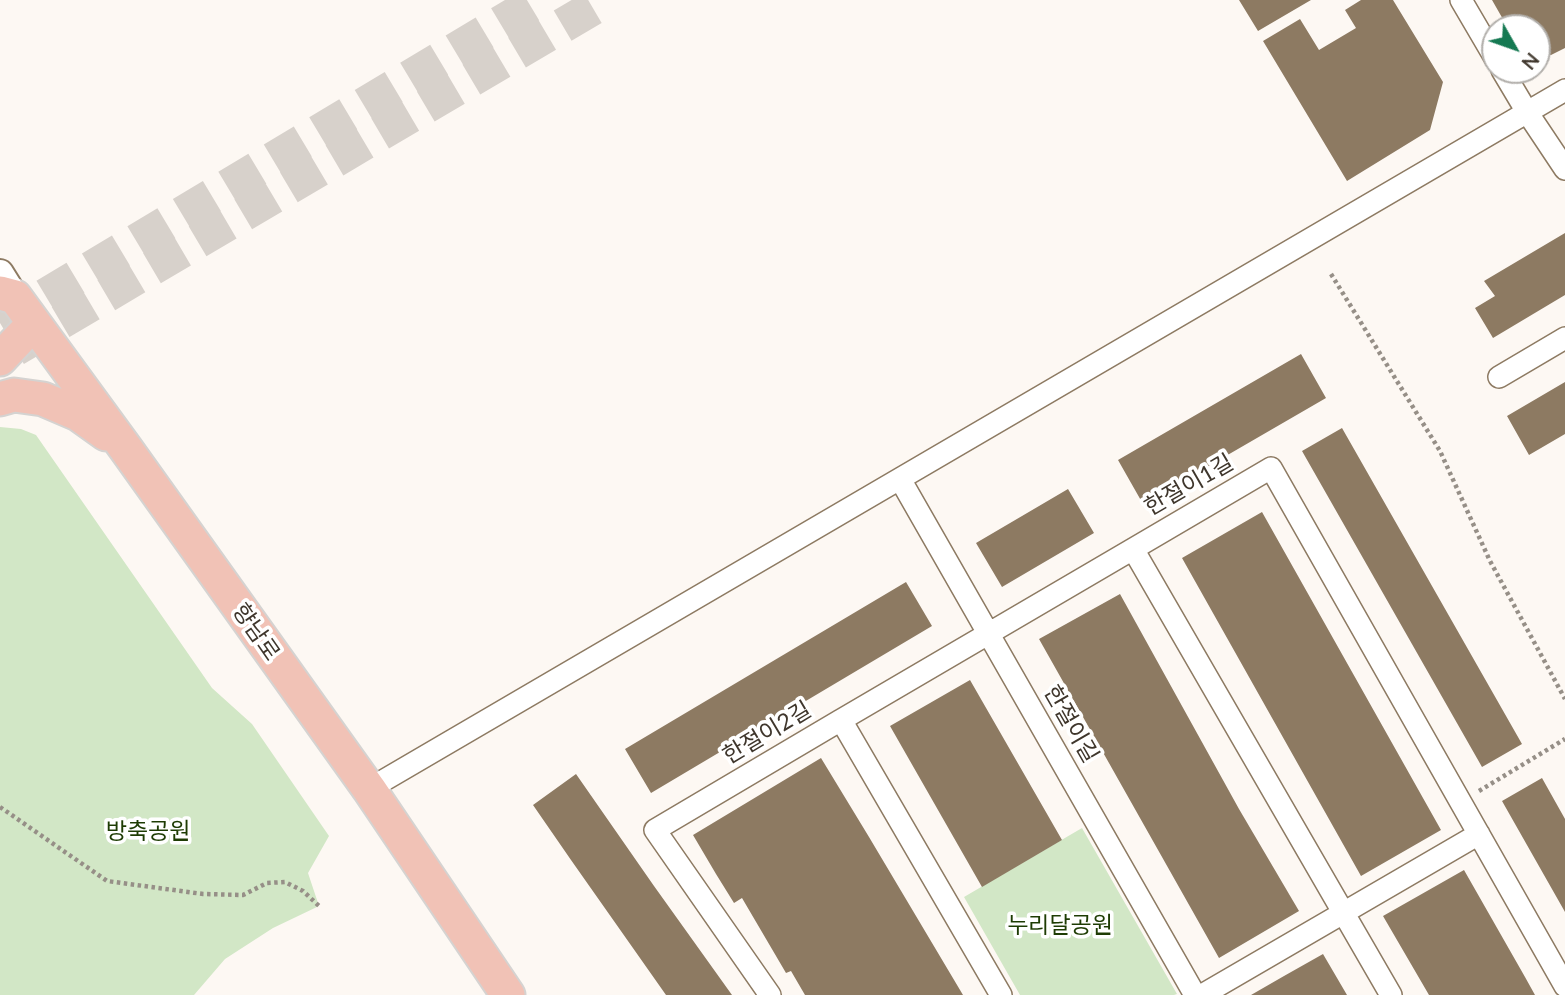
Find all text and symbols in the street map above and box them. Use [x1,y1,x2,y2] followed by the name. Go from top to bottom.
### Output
[1481,14,1551,84] north arrow
[1517,49,1544,75] text: N
[1140,449,1238,521] street label: 한절이1길
[226,598,286,666] street label: 향남로
[1038,680,1104,768] street label: 한절이길
[718,696,816,770] street label: 한절이2길
[106,818,190,846] park label: 방축공원
[1007,912,1113,940] park label: 누리달공원

